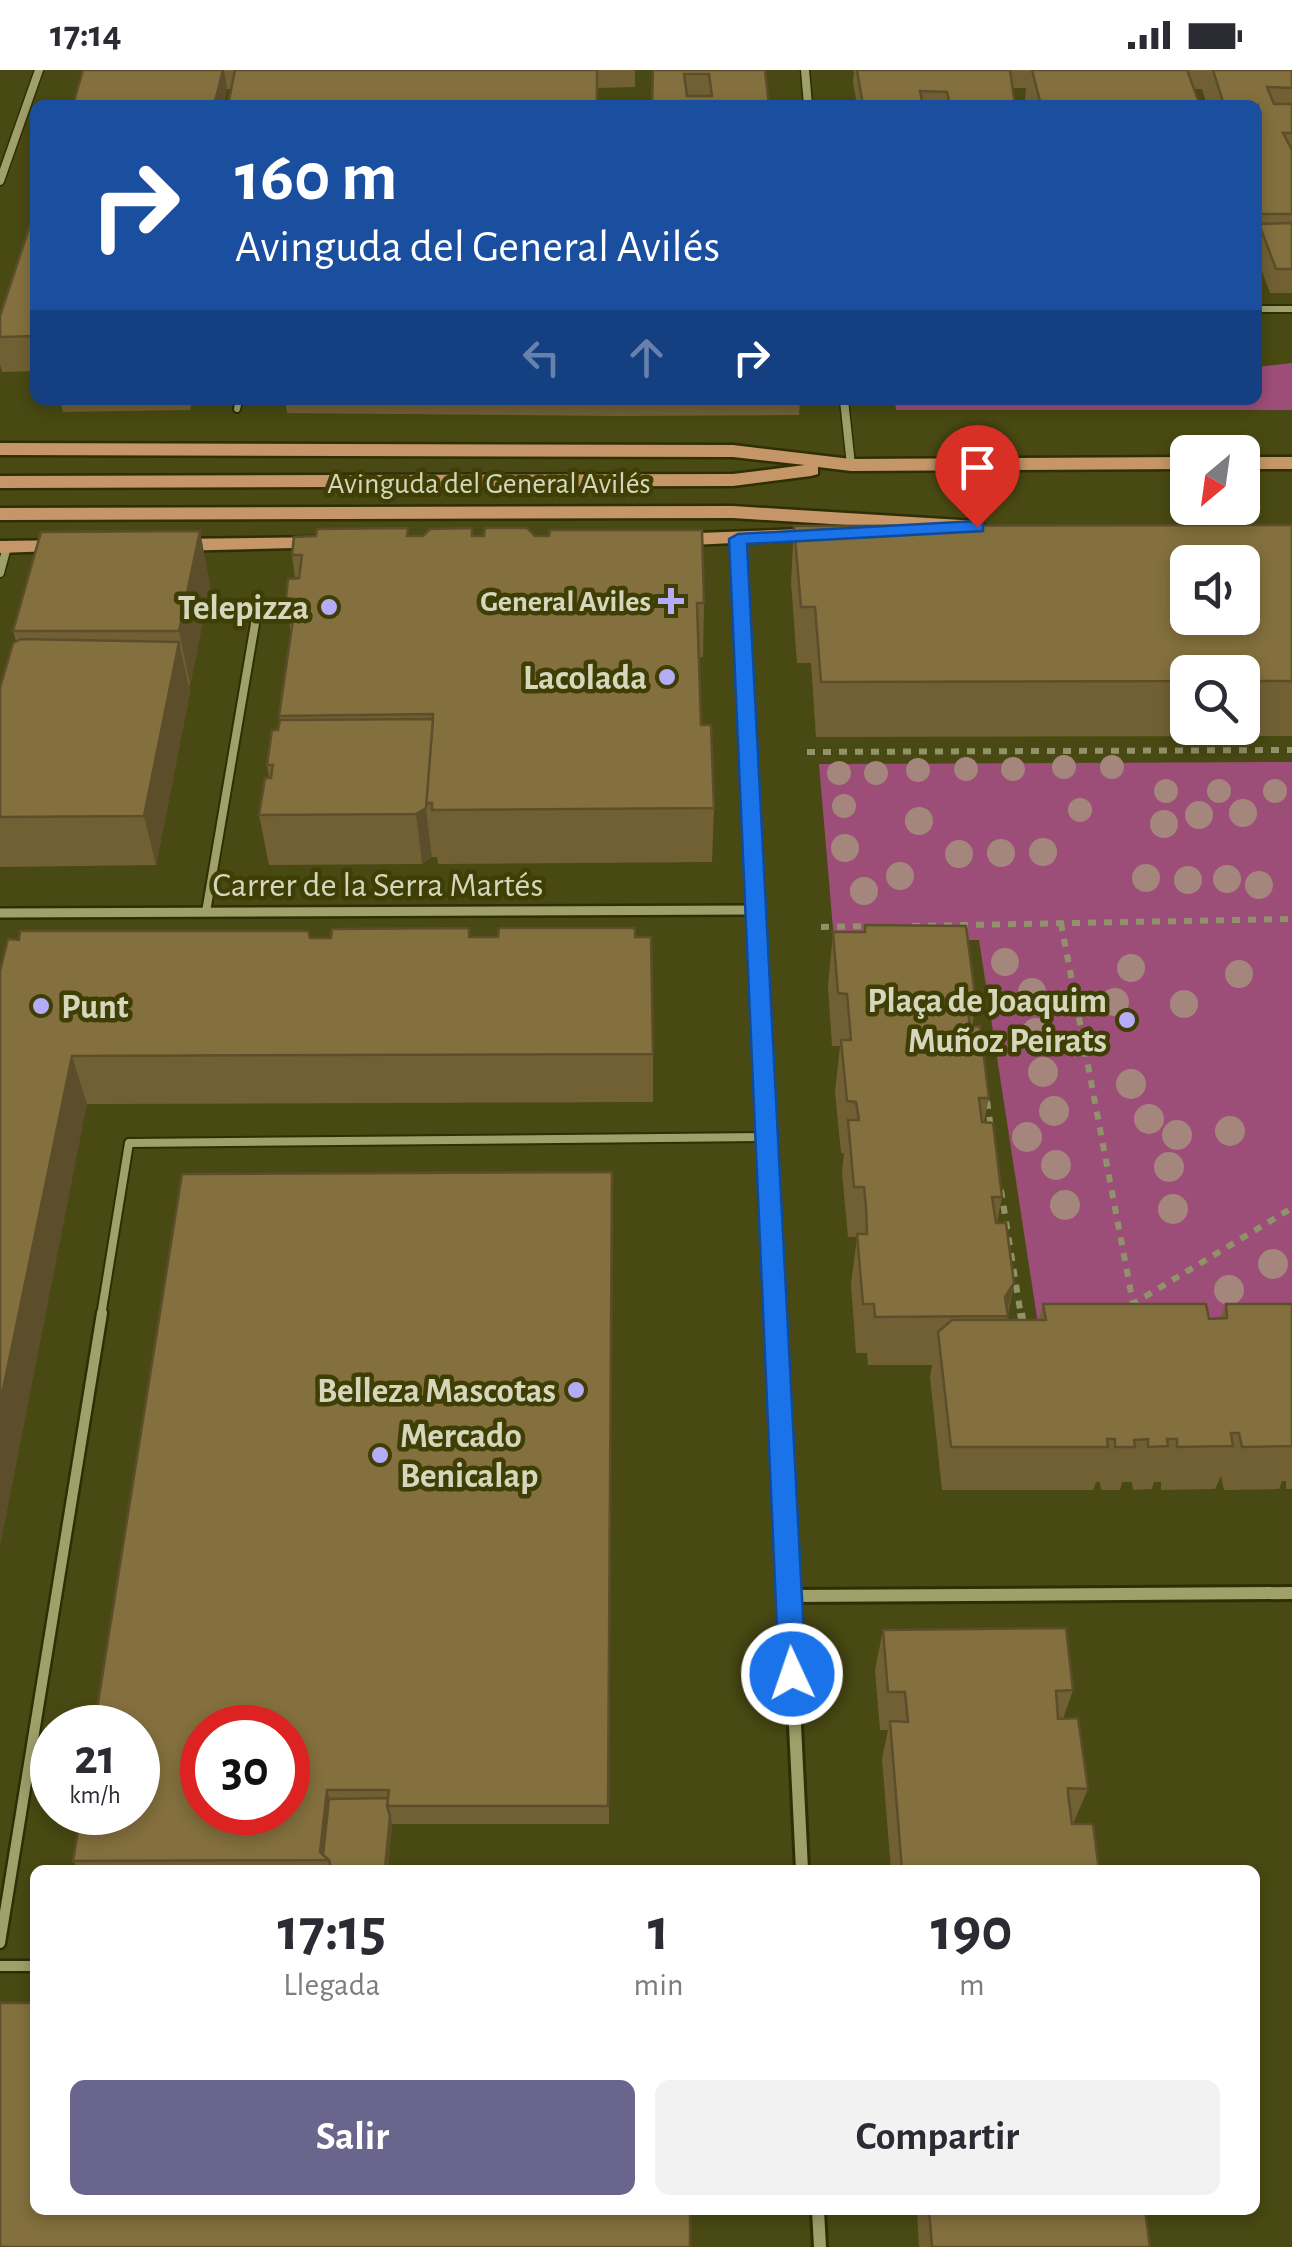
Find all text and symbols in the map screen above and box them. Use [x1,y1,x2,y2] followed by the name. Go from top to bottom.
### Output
[50,16,122,54] text: 17:14
[70,140,200,270] icon: right
[235,143,398,213] text: 160 m
[235,225,720,270] text: Avinguda del General Avilés
[514,330,569,385] icon: left
[619,330,674,385] icon: ahead
[724,330,779,385] icon: right
[935,425,1020,528] pin
[1170,435,1260,525] north arrow
[1170,435,1260,745] map controls
[950,440,1005,495] icon: arrive
[327,469,651,499] street label: Avinguda del General Avilés
[1170,545,1260,635] button: sound
[480,587,651,617] place label: General Aviles
[660,590,682,612] marker: General Aviles
[178,591,309,626] place label: Telepizza
[318,596,340,618] marker: Telepizza
[1170,655,1260,745] button: search
[523,661,647,696] place label: Lacolada
[656,666,678,688] marker: Lacolada
[213,868,543,903] street label: Carrer de la Serra Martés
[867,984,1107,1059] place label: Plaça de Joaquim Muñoz Peirats
[61,990,129,1025] place label: Punt
[30,995,52,1017] marker: Punt
[1116,1009,1138,1031] marker: Plaça de Joaquim Muñoz Peirats
[317,1374,556,1409] place label: Belleza Mascotas
[565,1379,587,1401] marker: Belleza Mascotas
[400,1419,538,1494] place label: Mercado Benicalap
[369,1444,391,1466] marker: Mercado Benicalap
[740,1622,844,1726] position arrow
[180,1705,310,1835] speed limit sign: 30
[74,1733,116,1783] text: 21
[69,1783,121,1808] text: km/h
[277,1901,386,1961] text: 17:15
[648,1901,669,1961] text: 1
[931,1901,1013,1961] text: 190
[283,1969,380,2001] text: Llegada
[634,1969,683,2001] text: min
[959,1969,984,2001] text: m
[70,2080,635,2195] button: Salir
[655,2080,1220,2195] button: Compartir

